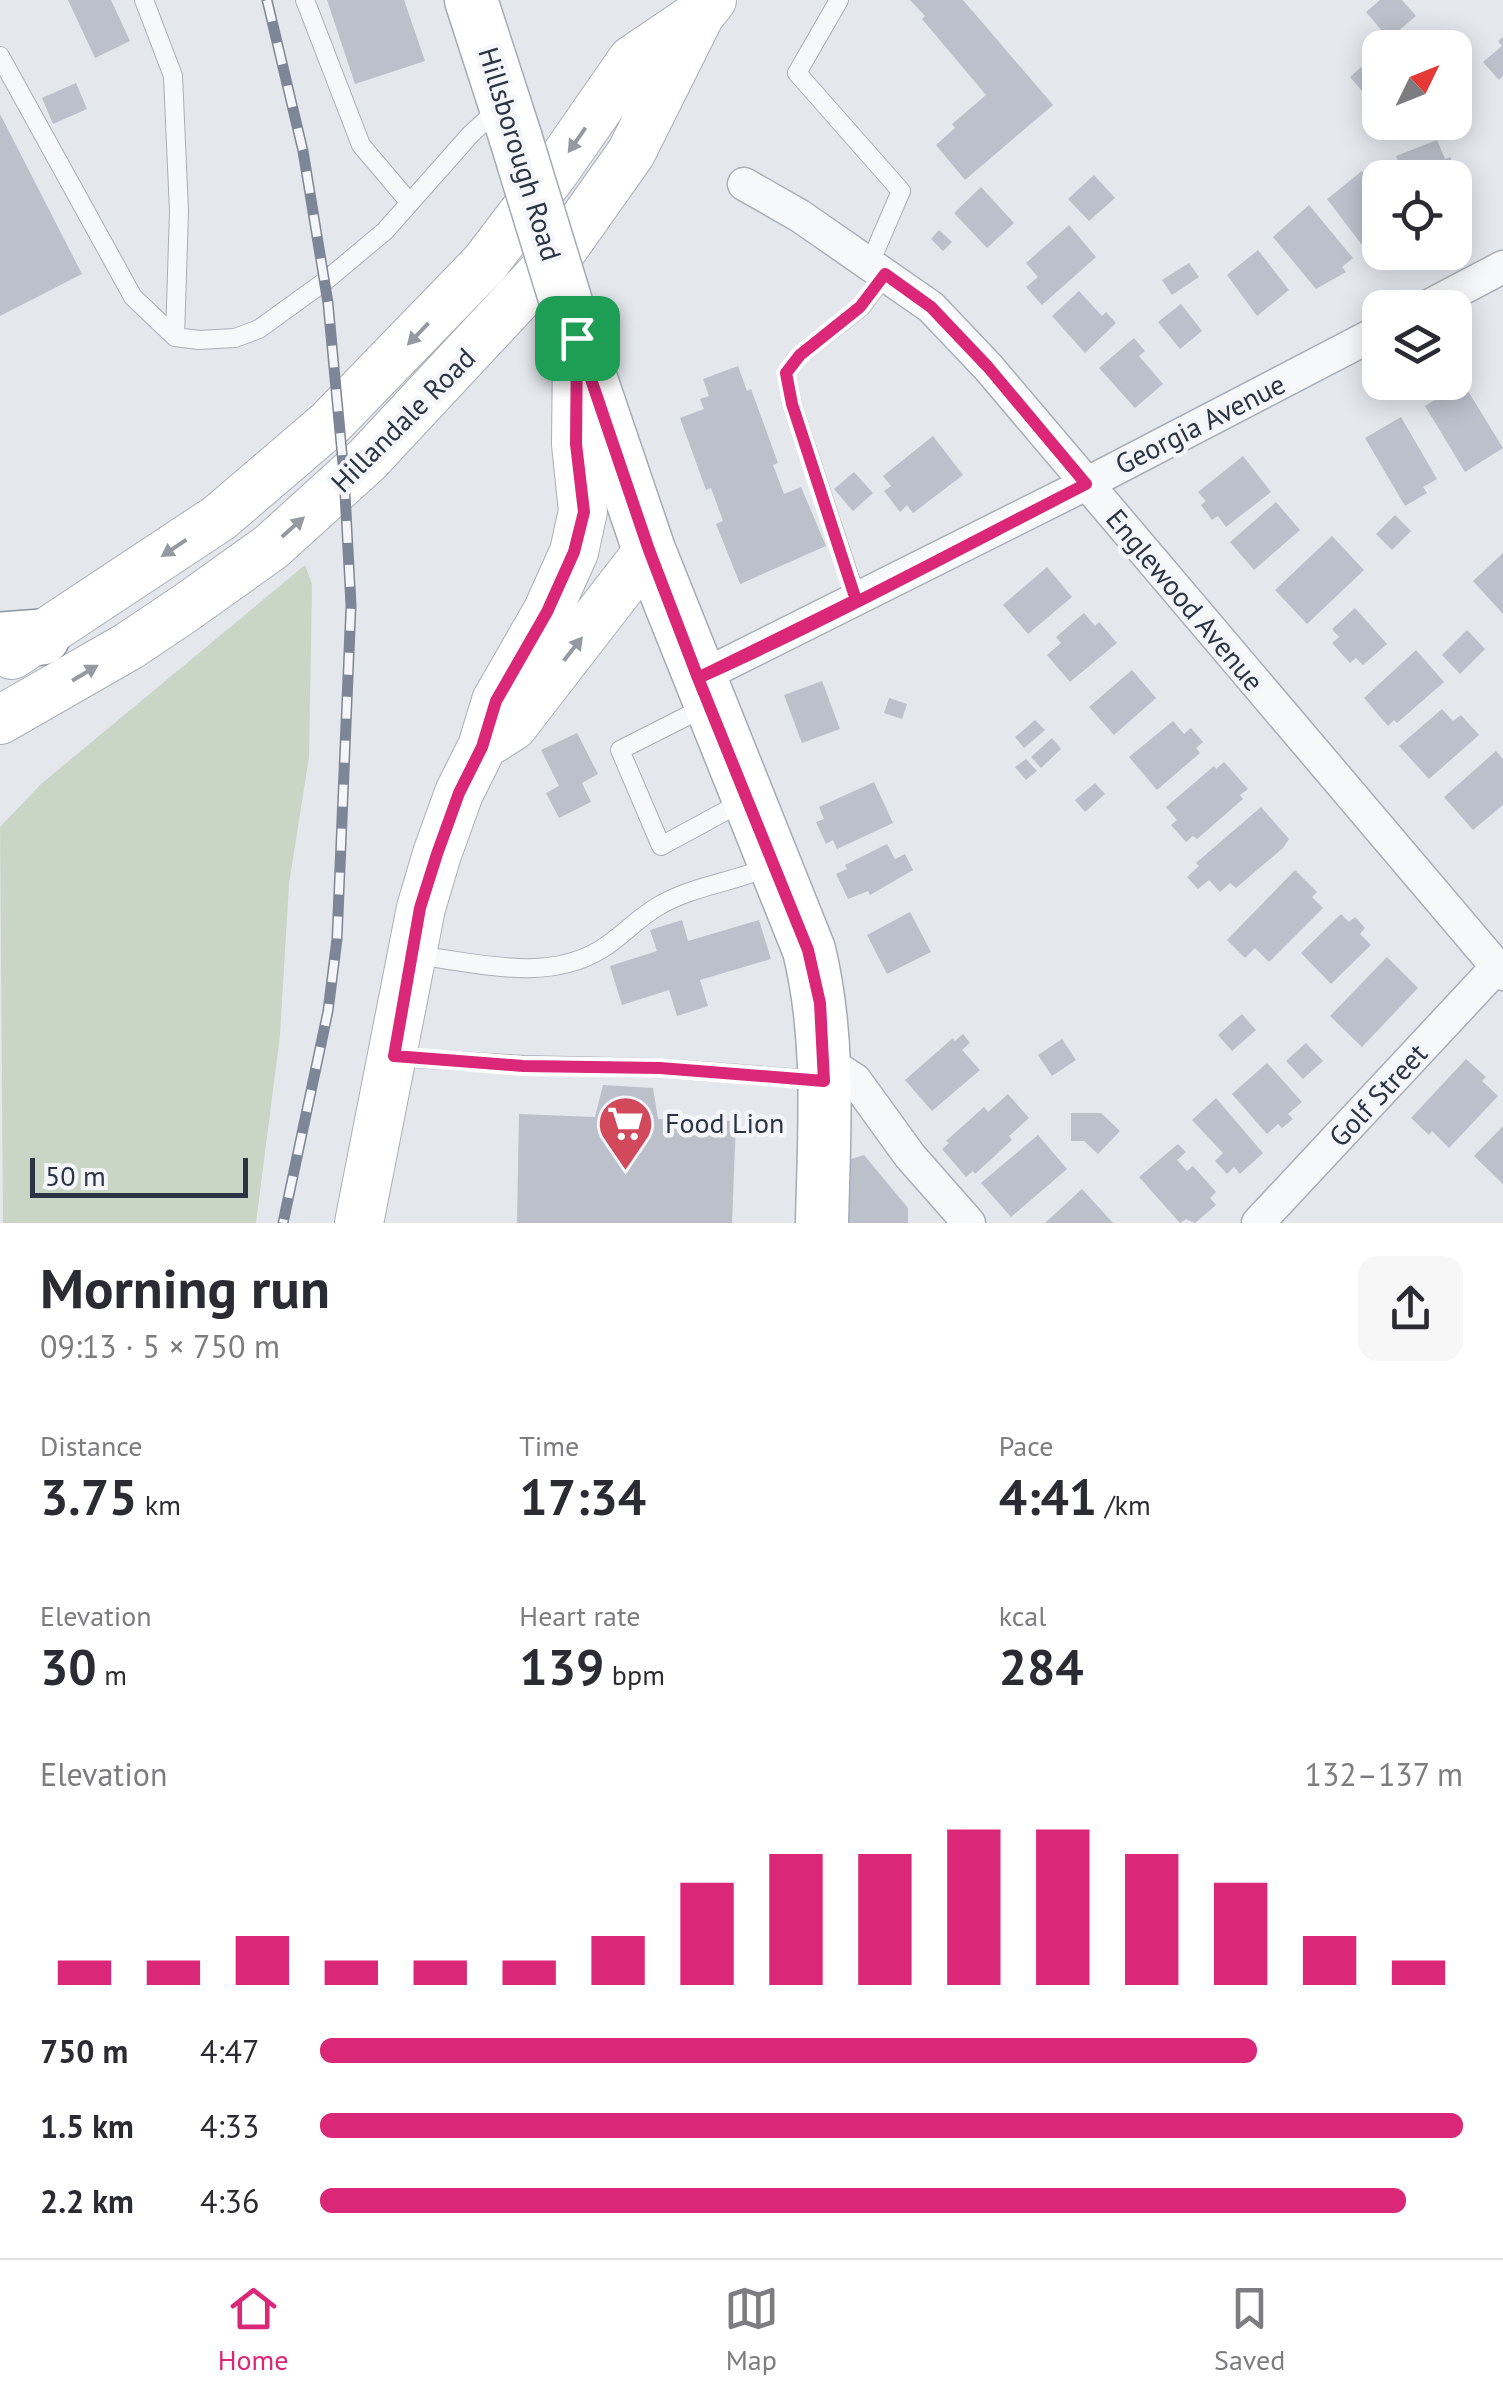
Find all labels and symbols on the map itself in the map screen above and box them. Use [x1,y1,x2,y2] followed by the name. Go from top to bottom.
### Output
[1362,30,1472,140] north arrow
[470,43,571,265] street label: Hillsborough Road
[568,127,587,154] one-way arrow
[535,296,620,381] pin
[407,322,430,346] one-way arrow
[322,339,483,500] street label: Hillandale Road
[1108,365,1291,482] street label: Georgia Avenue
[1098,501,1272,698] street label: Englewood Avenue
[281,516,305,539] one-way arrow
[161,538,188,557] one-way arrow
[562,636,583,662] one-way arrow
[71,665,99,682] one-way arrow
[1320,1035,1435,1154] street label: Golf Street
[596,1093,656,1172] supermarket icon: Food Lion
[665,1104,784,1141] place label: Food Lion
[30,1153,248,1198] scale bar

